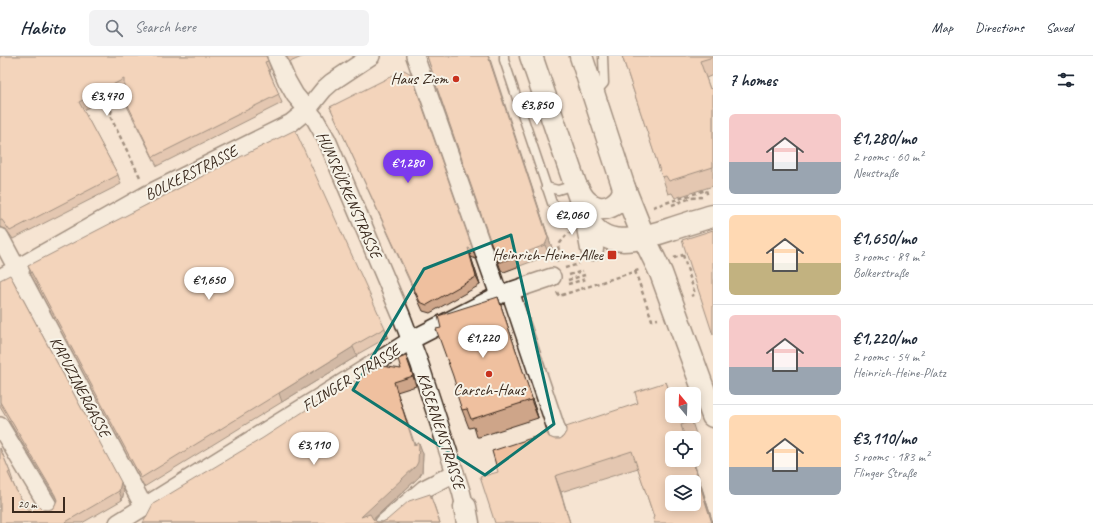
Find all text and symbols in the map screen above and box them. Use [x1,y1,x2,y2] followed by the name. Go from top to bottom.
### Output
[89,10,369,46] search box
[20,16,65,40] text: Habito
[103,17,125,39] icon: search
[135,18,196,37] text: Search here
[932,19,953,36] text: Map
[975,19,1024,36] text: Directions
[1046,19,1073,36] text: Saved
[390,69,449,89] place label: Haus Ziem
[1055,69,1077,91] icon: filters
[729,70,777,91] text: 7 homes
[451,74,461,84] marker: Haus Ziem
[74,83,140,117] pin: €3,470
[91,88,123,104] text: €3,470
[504,92,570,126] pin: €3,850
[521,97,553,113] text: €3,850
[312,128,387,264] street label: HUNSRÜCKENSTRASSE
[853,128,916,149] text: €1,280/mo
[761,130,809,178] icon: home
[141,140,243,205] street label: BOLKERSTRASSE
[853,149,923,165] text: 2 rooms · 60 m²
[375,150,441,184] pin: €1,280
[392,155,424,171] text: €1,280
[853,165,898,181] text: Neustraße
[539,202,605,236] pin: €2,060
[556,207,588,223] text: €2,060
[853,228,916,249] text: €1,650/mo
[761,231,809,279] icon: home
[493,245,605,265] place label: Heinrich-Heine-Allee
[606,249,618,261] marker: Heinrich-Heine-Allee
[853,249,923,265] text: 3 rooms · 89 m²
[853,265,908,281] text: Bolkerstraße
[176,267,242,301] pin: €1,650
[193,272,225,288] text: €1,650
[450,325,516,359] pin: €1,220
[853,328,916,349] text: €1,220/mo
[467,330,499,346] text: €1,220
[761,331,809,379] icon: home
[45,333,116,443] street label: KAPUZINERGASSE
[298,339,406,416] street label: FLINGER STRASSE
[853,349,923,365] text: 2 rooms · 54 m²
[853,365,946,381] text: Heinrich-Heine-Platz
[484,369,494,379] marker: Carsch-Haus
[413,370,470,494] street label: KASERNENSTRASSE
[453,380,526,400] place label: Carsch-Haus
[665,387,701,423] north arrow
[665,387,701,511] map controls
[853,428,916,449] text: €3,110/mo
[665,431,701,467] button: locate
[761,431,809,479] icon: home
[281,432,347,466] pin: €3,110
[298,437,330,453] text: €3,110
[853,449,929,465] text: 5 rooms · 183 m²
[853,465,916,481] text: Flinger Straße
[665,475,701,511] button: layers
[12,495,65,514] scale bar
[18,497,37,511] text: 20 m

